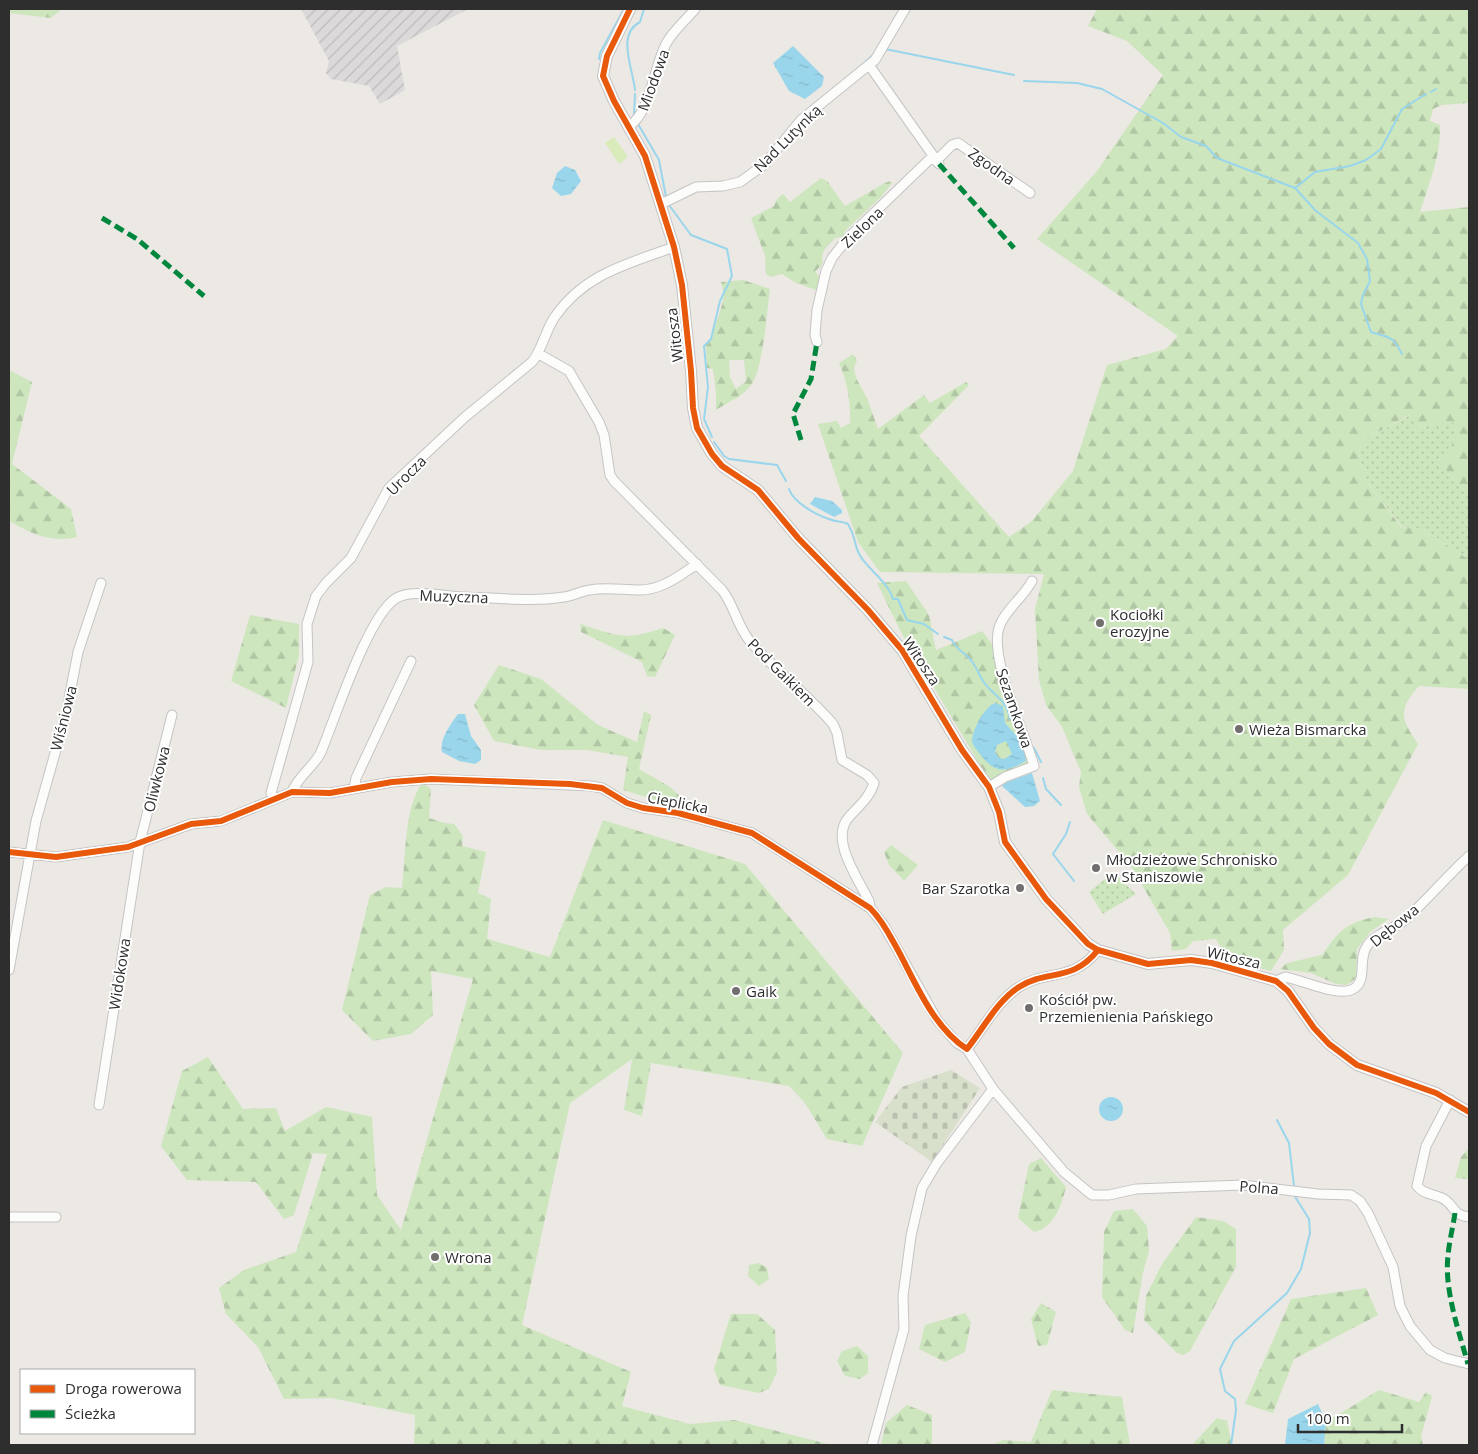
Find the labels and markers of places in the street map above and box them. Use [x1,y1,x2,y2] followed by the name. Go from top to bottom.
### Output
[1110,604,1170,641] place label: Kociołki erozyjne
[1094,617,1106,629] marker: Kociołki erozyjne
[1249,719,1367,739] place label: Wieża Bismarcka
[1233,723,1245,735] marker: Wieża Bismarcka
[1106,849,1278,886] place label: Młodzieżowe Schronisko w Staniszowie
[1090,862,1102,874] marker: Młodzieżowe Schronisko w Staniszowie
[922,878,1010,898] place label: Bar Szarotka
[1014,882,1026,894] marker: Bar Szarotka
[746,981,777,1001] place label: Gaik
[730,985,742,997] marker: Gaik
[1039,989,1213,1026] place label: Kościół pw. Przemienienia Pańskiego
[1023,1002,1035,1014] marker: Kościół pw. Przemienienia Pańskiego
[445,1247,492,1267] place label: Wrona
[429,1251,441,1263] marker: Wrona

